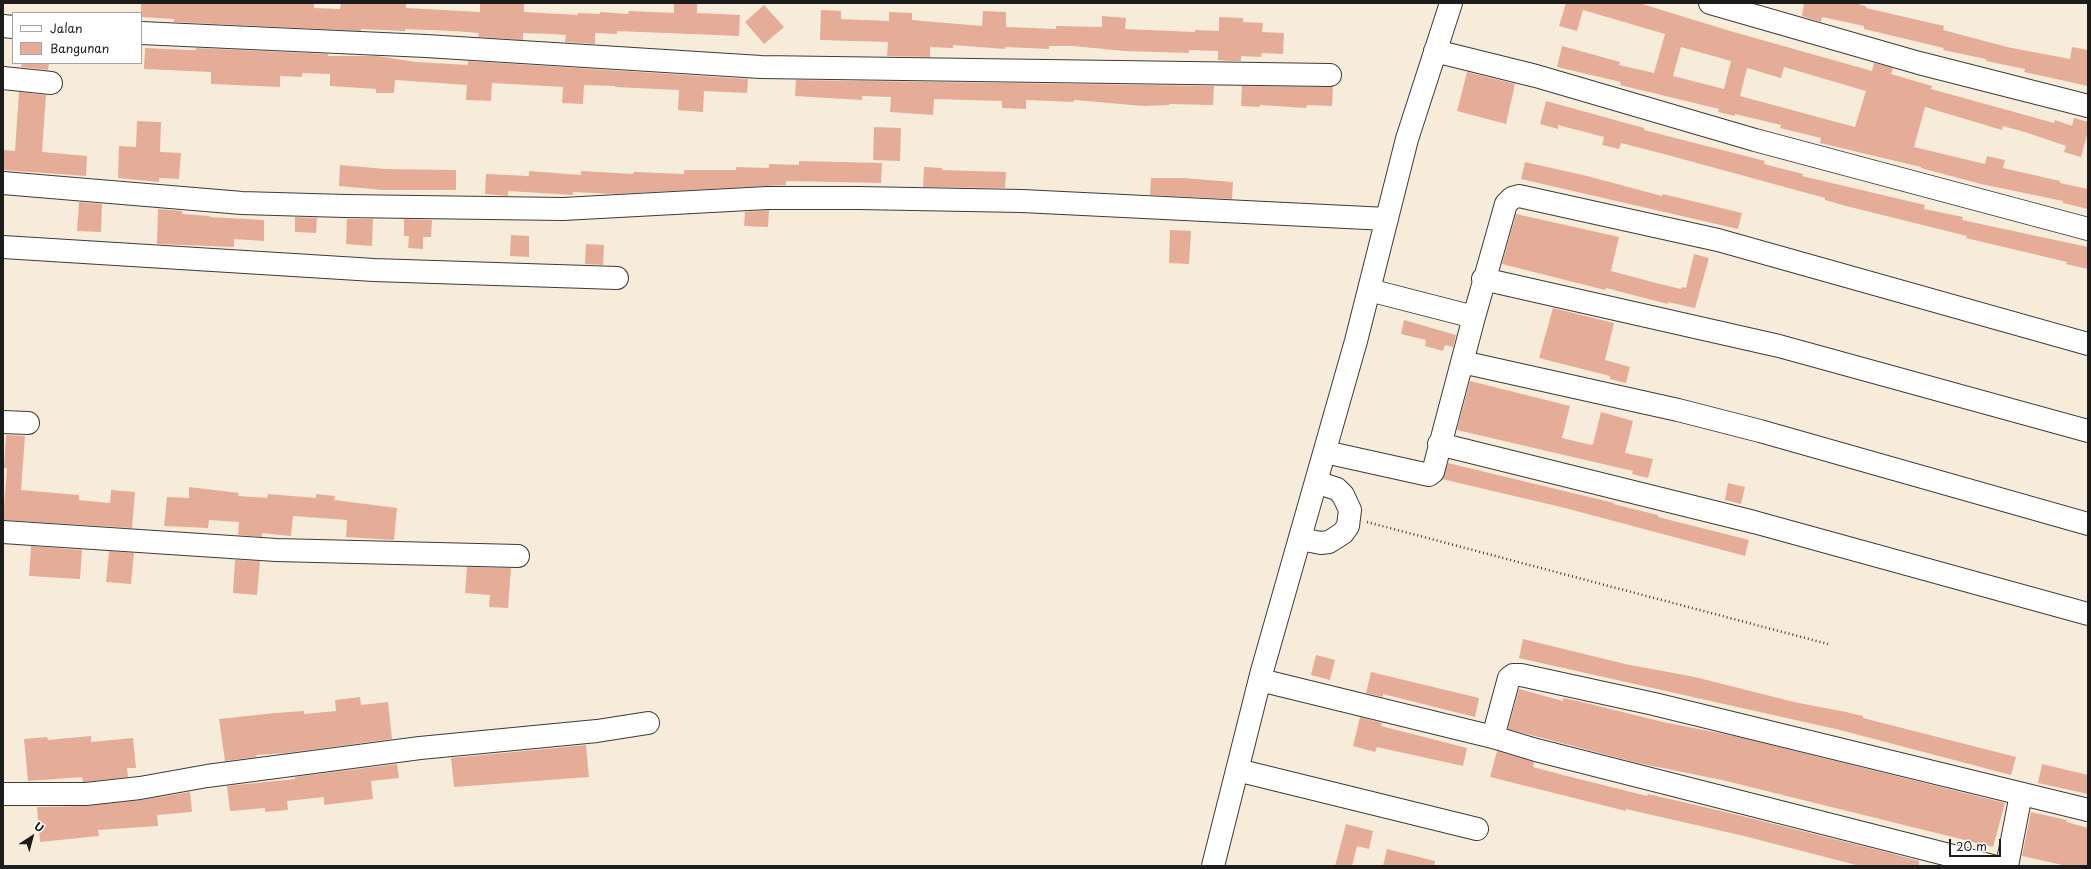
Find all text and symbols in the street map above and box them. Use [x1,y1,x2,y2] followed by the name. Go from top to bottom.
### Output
[12,12,142,64] legend
[50,19,83,37] text: Jalan
[50,39,109,57] text: Bangunan
[12,817,52,857] north arrow
[31,818,48,836] text: U
[1951,831,2003,857] scale bar
[1956,837,1987,855] text: 20 m

